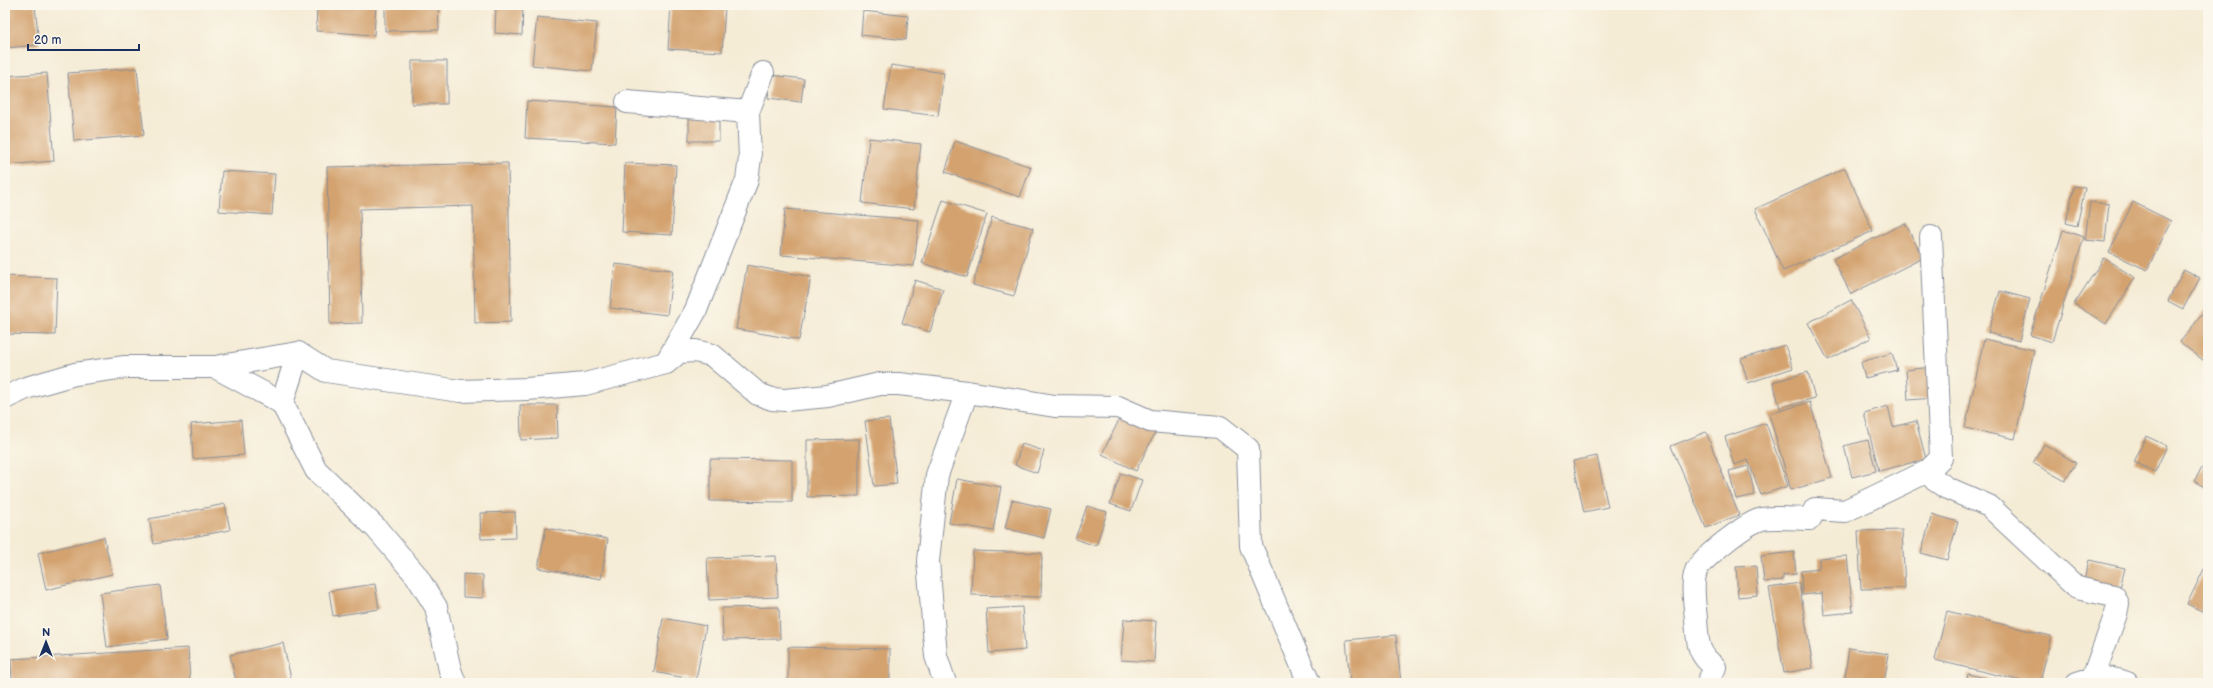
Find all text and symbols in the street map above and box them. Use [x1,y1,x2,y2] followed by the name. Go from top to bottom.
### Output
[28,26,139,52] scale bar
[34,33,61,48] text: 20 m
[26,622,66,662] north arrow
[42,626,50,639] text: N

